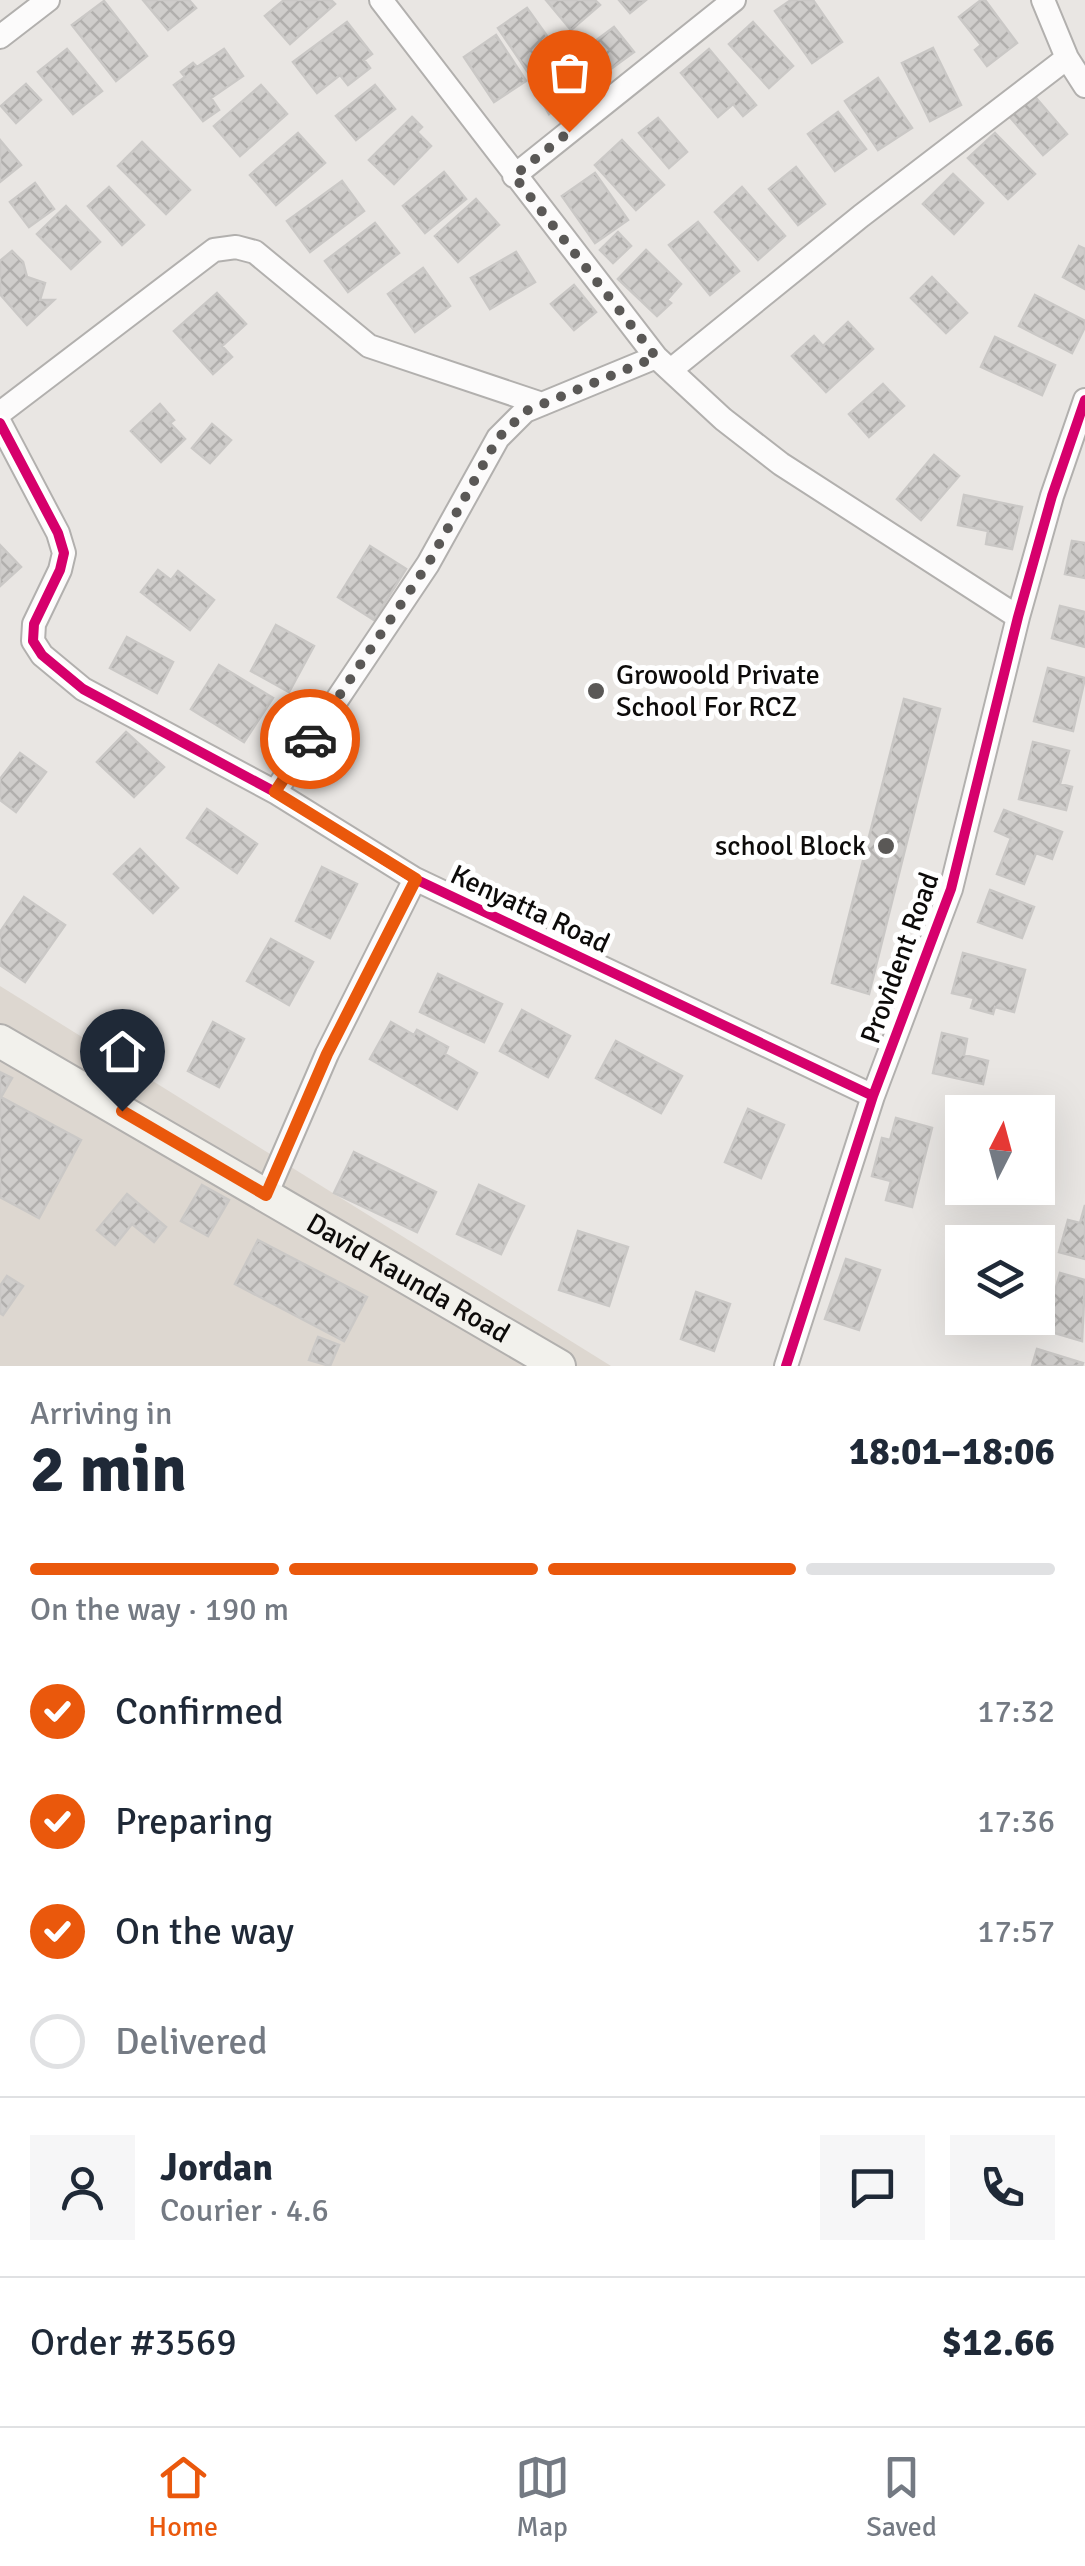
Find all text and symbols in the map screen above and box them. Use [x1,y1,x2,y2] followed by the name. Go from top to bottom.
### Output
[527,30,612,133] pin
[542,45,597,100] icon: bag
[616,658,820,724] place label: Growoold Private School For RCZ
[585,680,607,702] marker: Growoold Private School For RCZ
[260,689,360,789] courier
[283,712,338,767] icon: car
[715,829,866,863] place label: school Block
[875,835,897,857] marker: school Block
[445,857,615,961] street label: Kenyatta Road
[853,868,947,1048] street label: Provident Road
[80,1009,165,1112] pin
[95,1024,150,1079] icon: home
[945,1095,1055,1205] north arrow
[945,1095,1055,1335] map controls
[300,1206,516,1351] street label: David Kaunda Road
[945,1225,1055,1335] button: layers
[30,1394,172,1433] text: Arriving in
[849,1428,1055,1475] text: 18:01–18:06
[30,1430,187,1510] text: 2 min
[30,1590,289,1629] text: On the way · 190 m
[30,1684,85,1739] icon: check
[115,1688,284,1735] text: Confirmed
[977,1692,1055,1731] text: 17:32
[30,1794,85,1849] icon: check
[115,1798,273,1845] text: Preparing
[977,1802,1055,1841] text: 17:36
[30,1904,85,1959] icon: check
[115,1908,294,1955] text: On the way
[977,1912,1055,1951] text: 17:57
[115,2018,268,2065] text: Delivered
[30,2135,135,2240] button: person
[820,2135,925,2240] button: chat
[950,2135,1055,2240] button: phone
[160,2144,273,2191] text: Jordan
[160,2191,329,2230] text: Courier · 4.6
[30,2319,237,2366] text: Order #3569
[942,2319,1055,2366] text: $12.66
[148,2450,218,2544] tab: Home
[515,2450,570,2544] tab: Map
[866,2450,937,2544] tab: Saved

